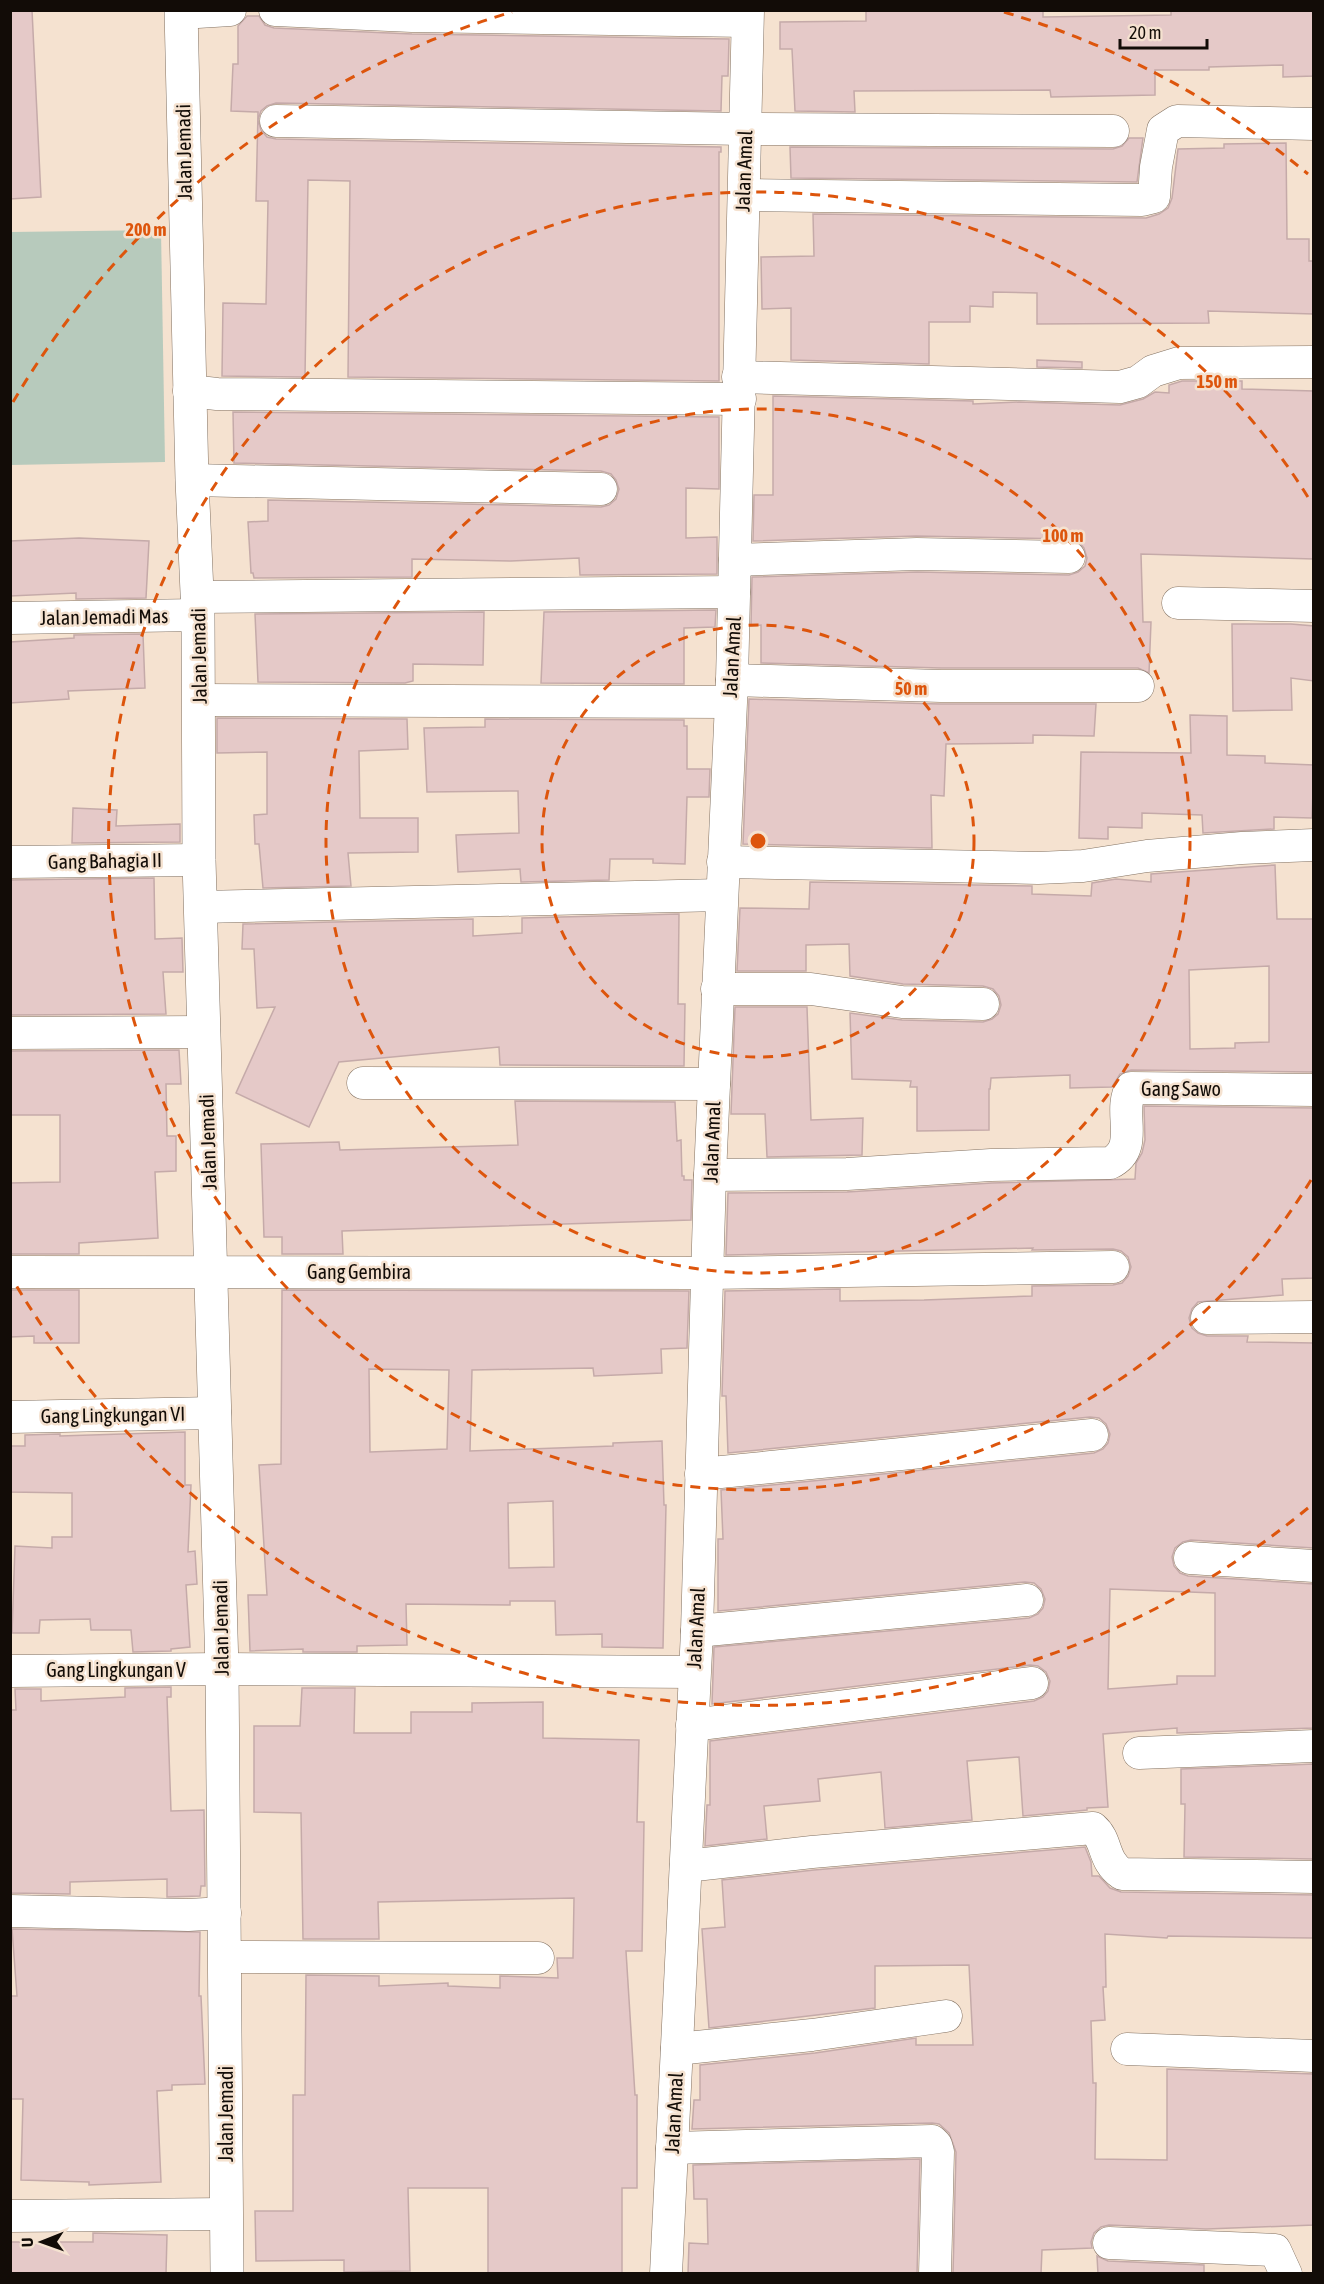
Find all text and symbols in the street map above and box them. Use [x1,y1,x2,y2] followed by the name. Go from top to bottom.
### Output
[1120,12,1207,50] scale bar
[1129,22,1161,43] text: 20 m
[171,104,196,200] street label: Jalan Jemadi
[731,129,756,212] street label: Jalan Amal
[126,219,166,240] text: 200 m
[1197,371,1237,392] text: 150 m
[1043,525,1083,546] text: 100 m
[40,604,168,629] street label: Jalan Jemadi Mas
[186,608,211,704] street label: Jalan Jemadi
[718,615,745,698] street label: Jalan Amal
[895,678,927,699] text: 50 m
[748,831,768,851] centre of rings
[48,848,162,873] street label: Gang Bahagia II
[1141,1077,1221,1100] street label: Gang Sawo
[194,1094,221,1190] street label: Jalan Jemadi
[699,1100,724,1183] street label: Jalan Amal
[307,1260,411,1283] street label: Gang Gembira
[41,1402,185,1427] street label: Gang Lingkungan VI
[208,1580,233,1676] street label: Jalan Jemadi
[682,1586,709,1669] street label: Jalan Amal
[46,1658,186,1681] street label: Gang Lingkungan V
[214,2066,237,2162] street label: Jalan Jemadi
[660,2071,687,2154] street label: Jalan Amal
[12,2212,72,2272] north arrow
[18,2237,36,2247] text: U

